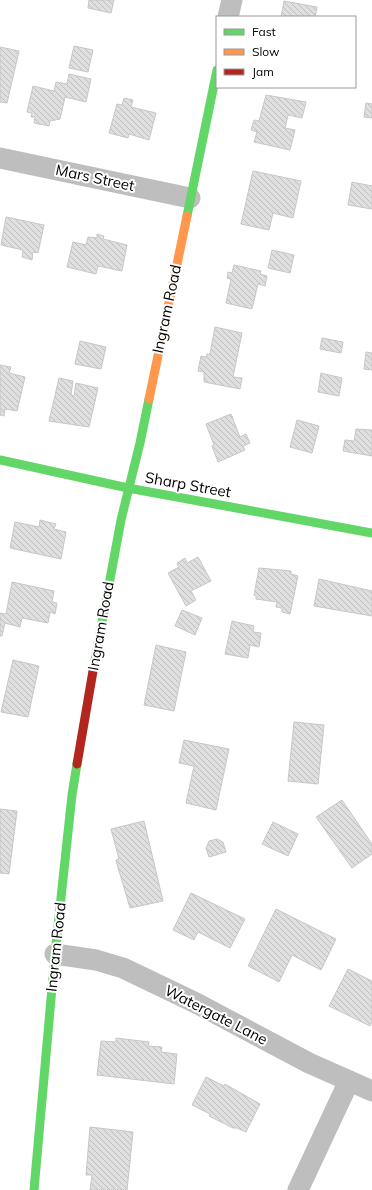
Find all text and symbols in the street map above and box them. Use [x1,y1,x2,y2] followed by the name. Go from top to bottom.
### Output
[216,16,356,88] legend
[252,24,276,39] text: Fast
[252,44,280,59] text: Slow
[252,64,274,79] text: Jam
[54,160,136,195] street label: Mars Street
[148,263,185,355] street label: Ingram Road
[144,468,233,501] street label: Sharp Street
[83,580,118,672] street label: Ingram Road
[41,901,70,993] street label: Ingram Road
[162,980,271,1049] street label: Watergate Lane

